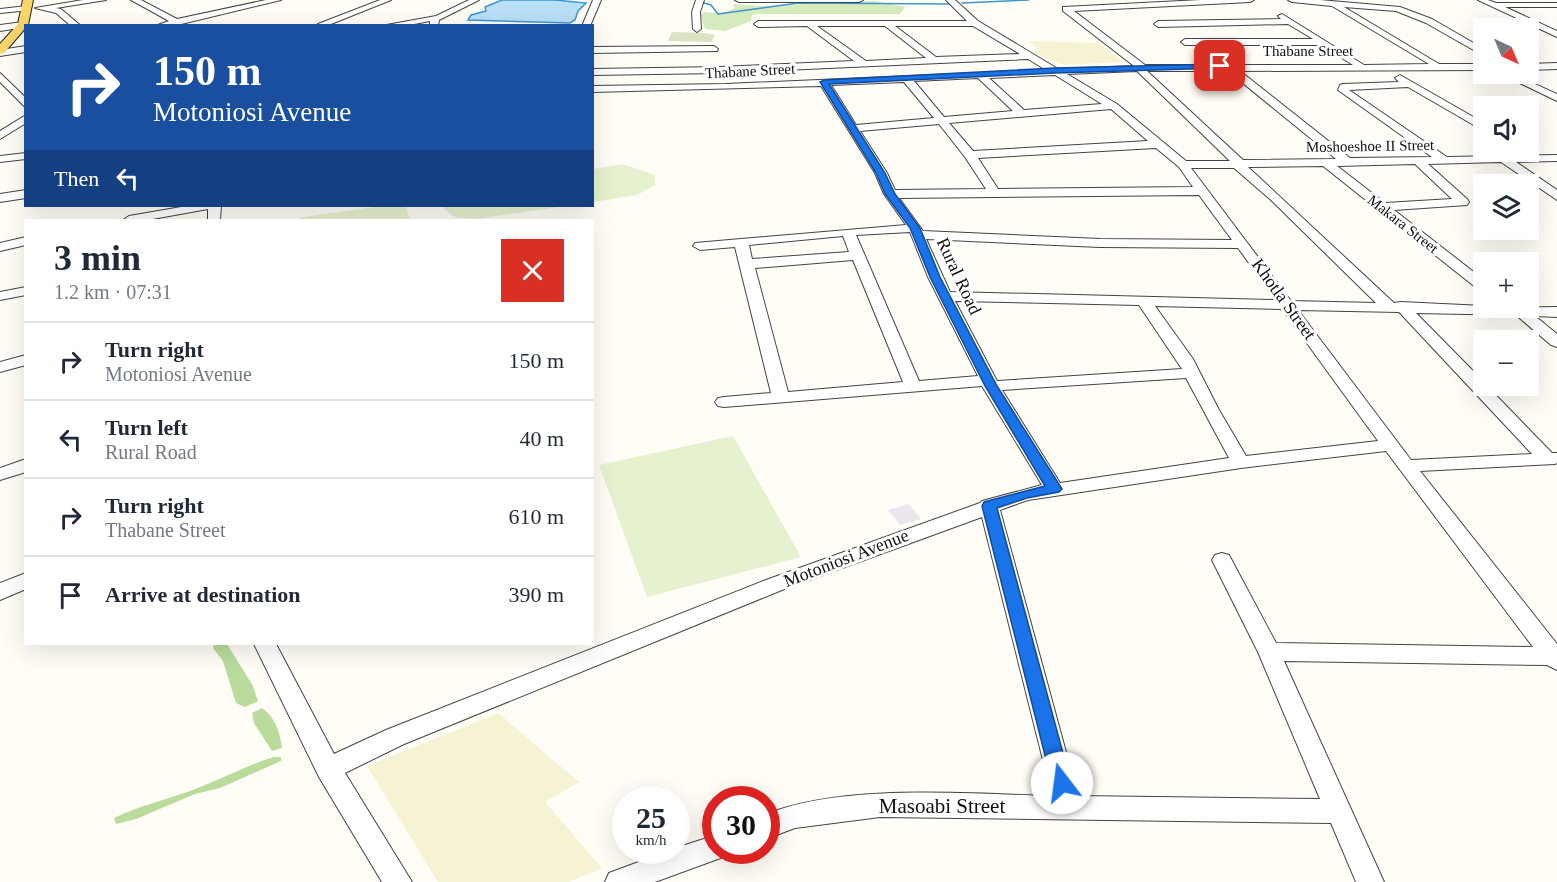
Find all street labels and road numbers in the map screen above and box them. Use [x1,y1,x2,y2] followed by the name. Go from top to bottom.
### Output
[1263,43,1354,59] street label: Thabane Street
[704,61,796,81] street label: Thabane Street
[1306,137,1435,155] street label: Moshoeshoe II Street
[1365,192,1442,257] street label: Makara Street
[933,234,985,318] street label: Rural Road
[1248,254,1320,344] street label: Khotla Street
[781,525,911,591] street label: Motoniosi Avenue
[879,794,1005,818] street label: Masoabi Street

